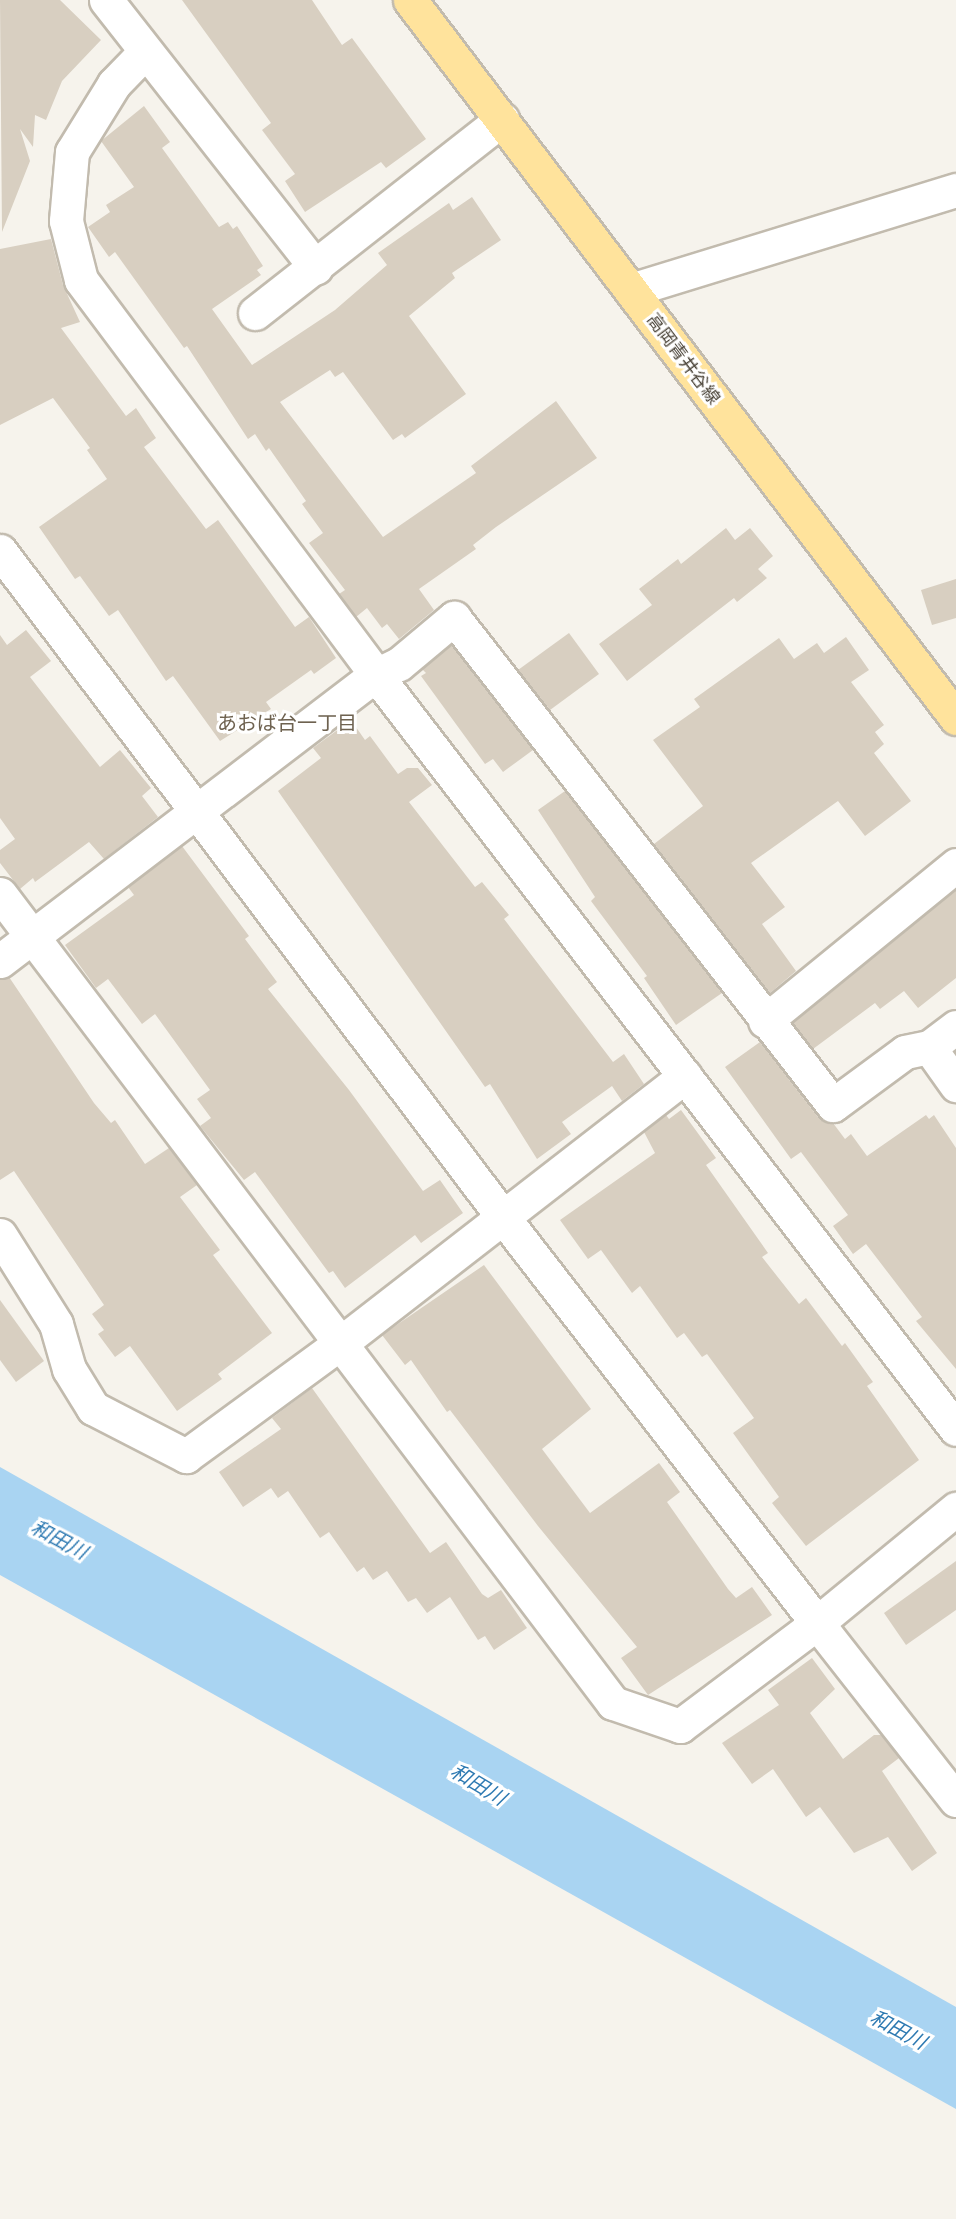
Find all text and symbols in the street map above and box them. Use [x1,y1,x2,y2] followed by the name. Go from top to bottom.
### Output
[642,309,724,409] street label: 高岡青井谷線
[217,711,357,735] district label: あおば台一丁目
[27,1515,91,1565] water label: 和田川
[446,1759,510,1811] water label: 和田川
[866,2005,930,2055] water label: 和田川

